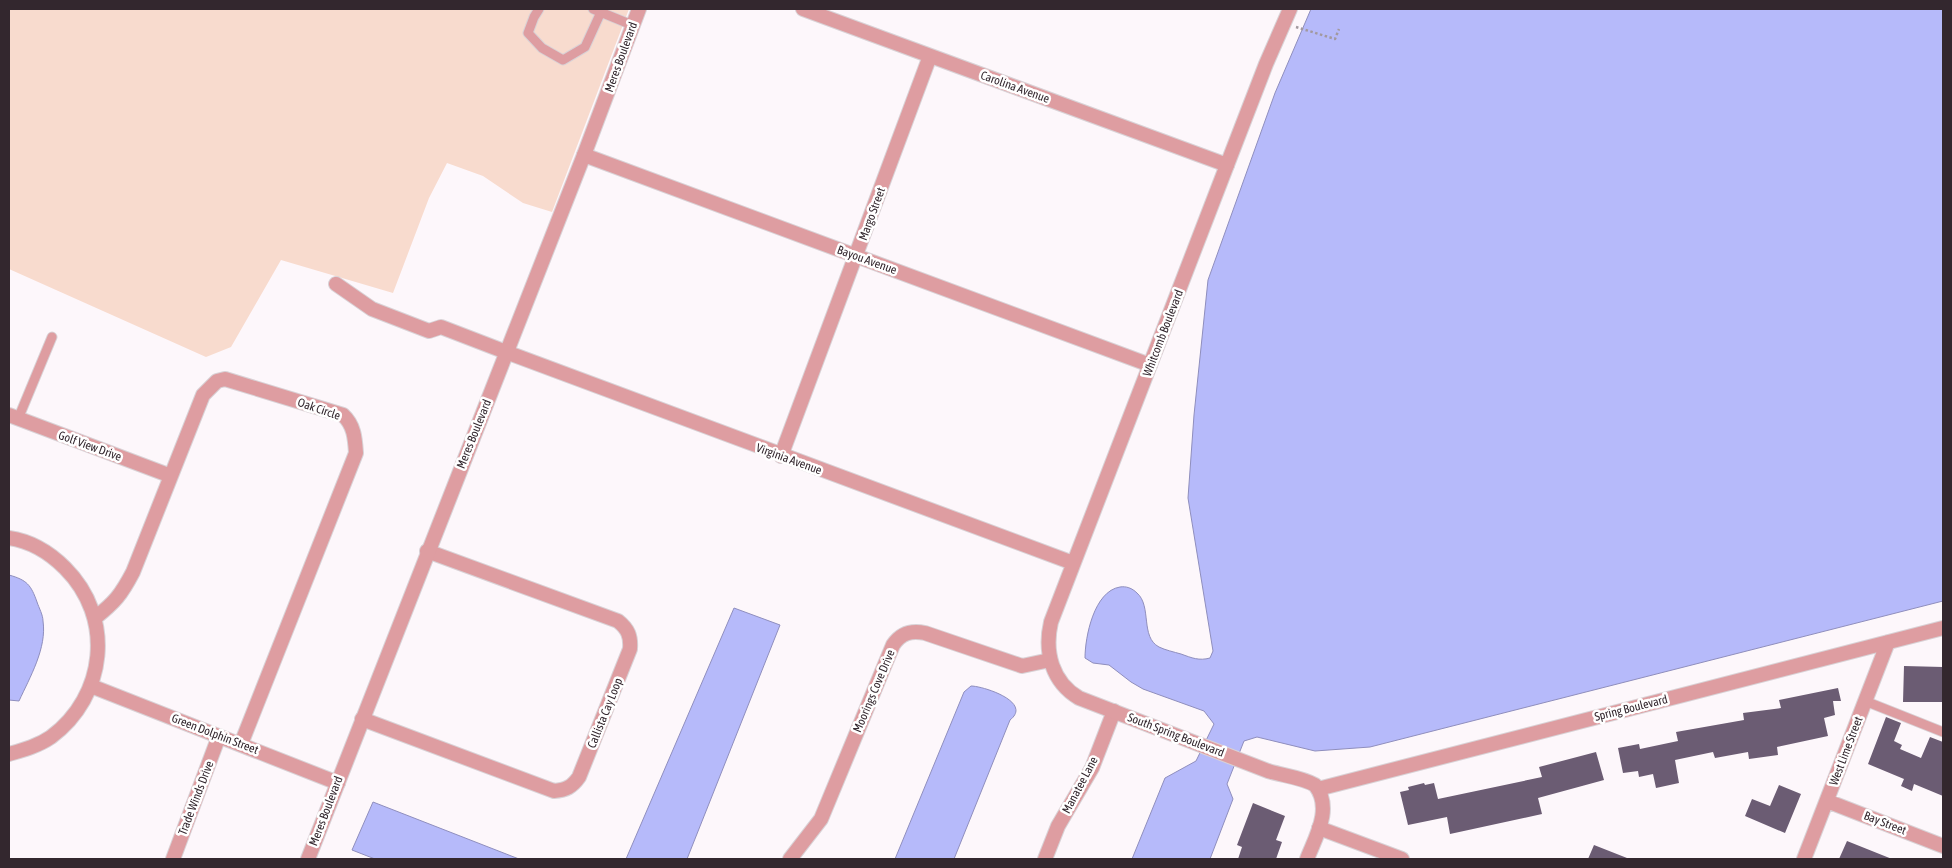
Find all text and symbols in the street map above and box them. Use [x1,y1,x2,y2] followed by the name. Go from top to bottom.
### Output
[602,20,640,94] street label: Meres Boulevard
[979,68,1051,106] street label: Carolina Avenue
[856,185,888,242] street label: Margo Street
[835,243,899,277] street label: Bayou Avenue
[1140,288,1186,378] street label: Whitcomb Boulevard
[296,395,342,423] street label: Oak Circle
[454,397,494,471] street label: Meres Boulevard
[56,428,124,464] street label: Golf View Drive
[754,441,824,477] street label: Virginia Avenue
[850,647,898,735] street label: Moorings Cove Drive
[585,676,626,750] street label: Callista Cay Loop
[1593,692,1669,724] street label: Spring Boulevard
[1126,710,1226,760] street label: South Spring Boulevard
[170,711,261,757] street label: Green Dolphin Street
[1826,714,1866,787] street label: West Lime Street
[1059,754,1101,816] street label: Manatee Lane
[175,759,217,837] street label: Trade Winds Drive
[306,774,346,848] street label: Meres Boulevard
[1862,809,1909,838] street label: Bay Street

